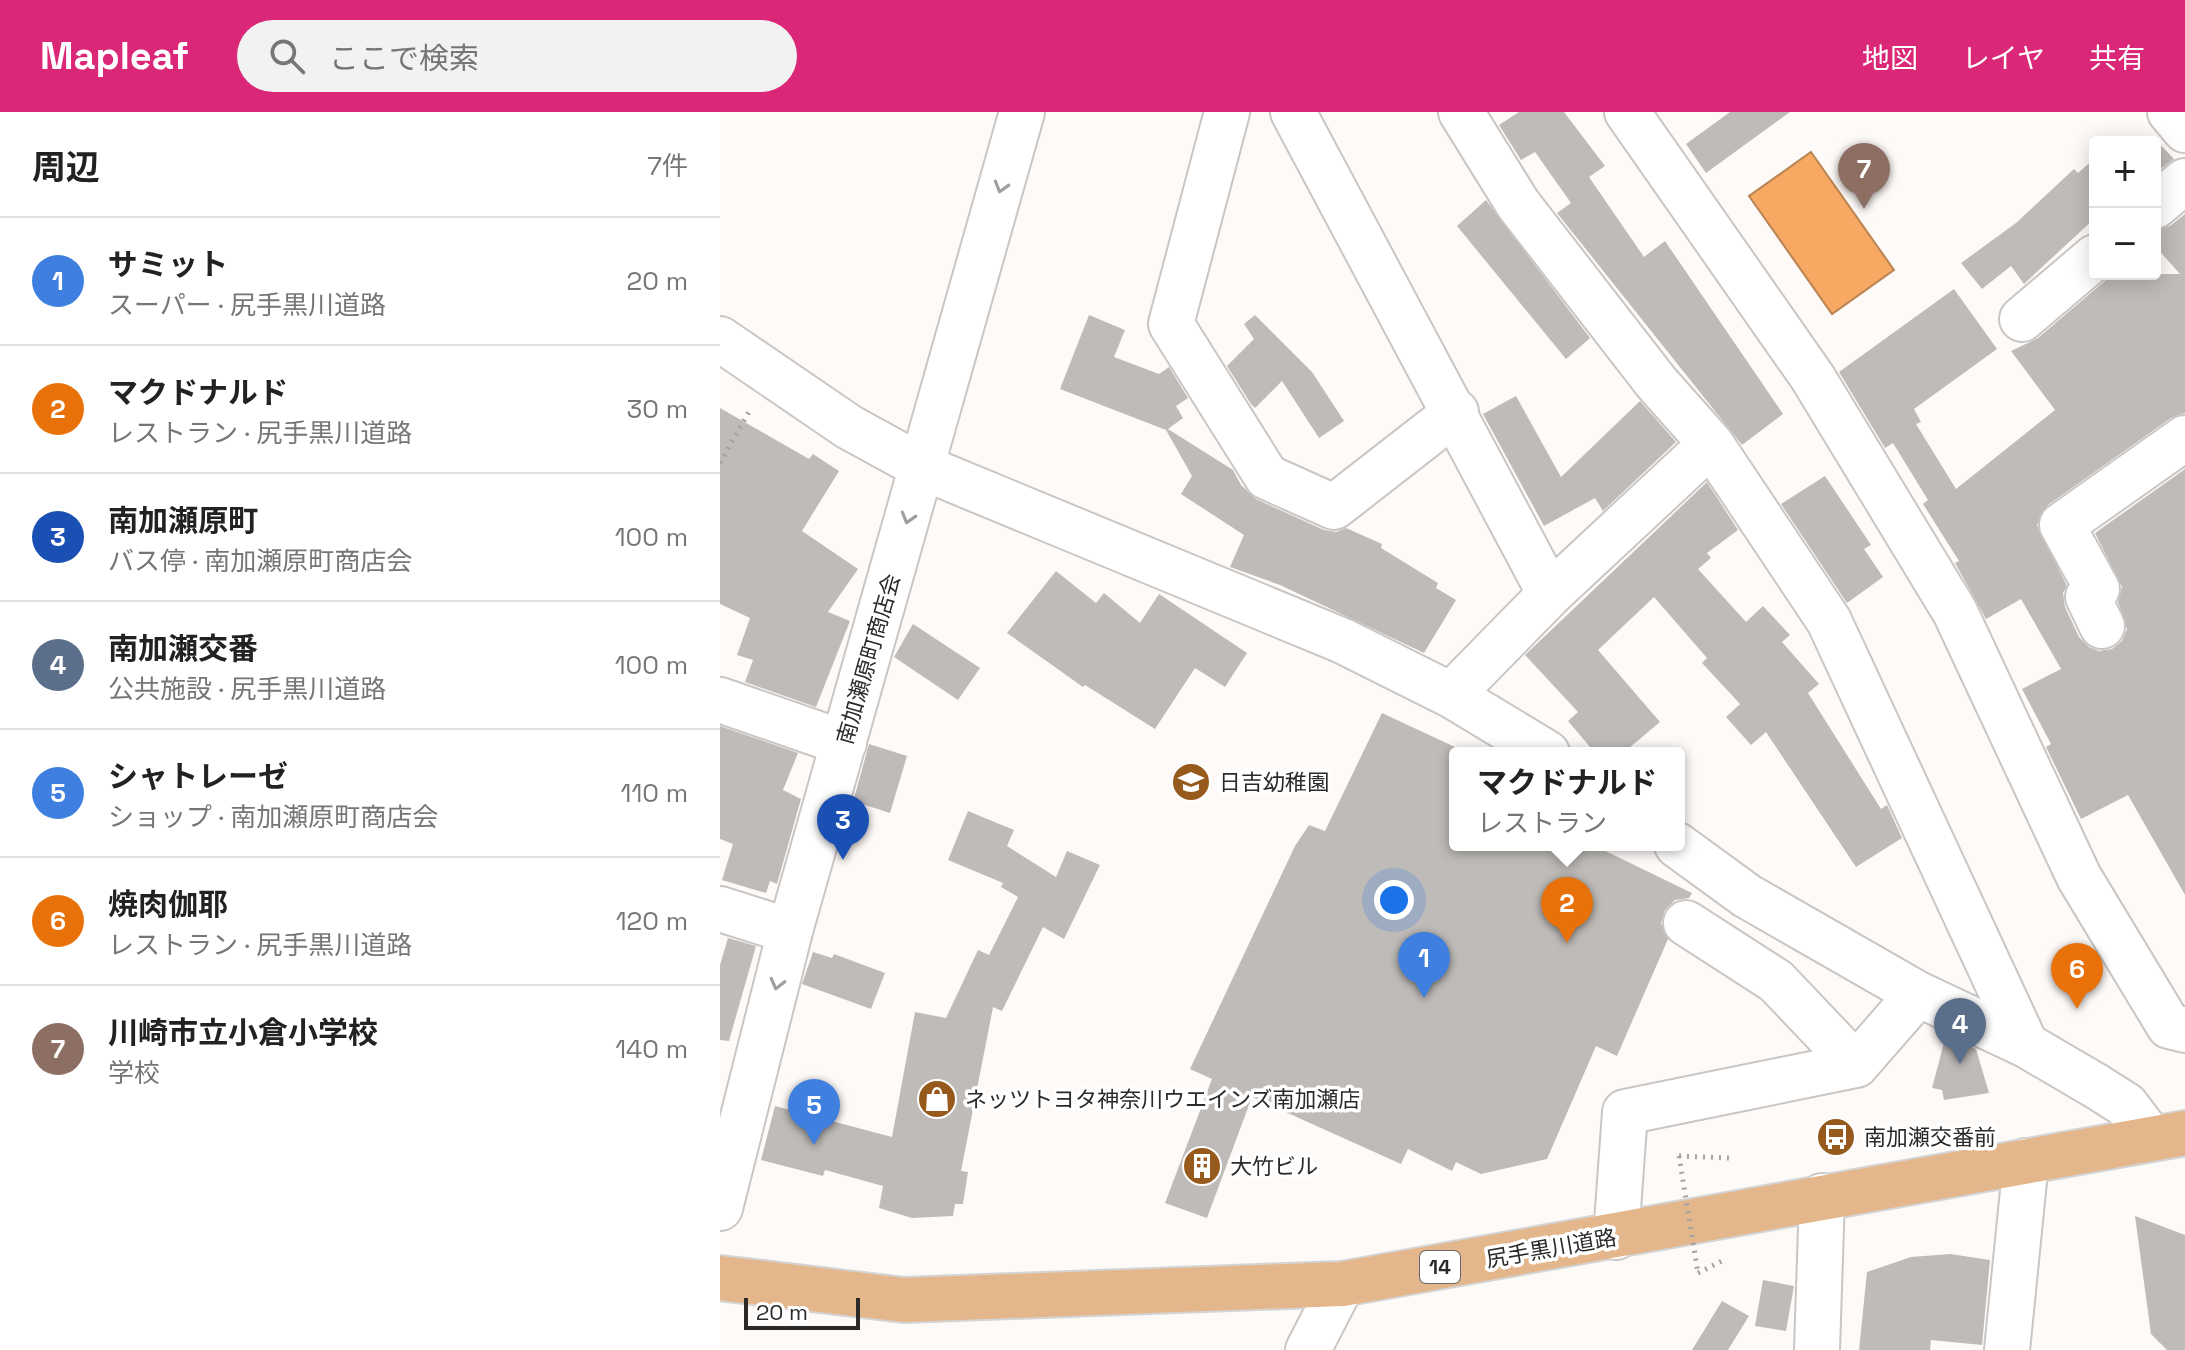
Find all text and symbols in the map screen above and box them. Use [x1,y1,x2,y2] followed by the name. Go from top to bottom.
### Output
[237,20,797,92] search box
[40,32,189,80] text: Mapleaf
[265,34,309,78] icon: search
[329,39,479,78] text: ここで検索
[1862,40,1918,76] text: 地図
[1962,40,2045,76] text: レイヤ
[2089,40,2145,76] text: 共有
[2089,136,2161,280] map controls
[2089,136,2161,208] button: +
[1838,143,1890,209] pin: 7
[32,146,100,189] text: 周辺
[647,149,688,183] text: 7件
[994,180,1010,194] one-way arrow
[2089,208,2161,280] button: −
[108,245,228,284] text: サミット
[52,264,64,298] text: 1
[627,264,688,298] text: 20 m
[108,288,386,322] text: スーパー · 尻手黒川道路
[108,373,288,412] text: マクドナルド
[50,392,66,426] text: 2
[627,392,688,426] text: 30 m
[108,416,412,450] text: レストラン · 尻手黒川道路
[108,501,258,540] text: 南加瀬原町
[901,511,917,525] one-way arrow
[50,520,66,554] text: 3
[615,520,688,554] text: 100 m
[108,544,412,578] text: バス停 · 南加瀬原町商店会
[830,571,906,747] street label: 南加瀬原町商店会
[108,629,258,668] text: 南加瀬交番
[50,648,66,682] text: 4
[615,648,688,682] text: 100 m
[108,672,386,706] text: 公共施設 · 尻手黒川道路
[1449,747,1685,851] popup
[108,757,288,796] text: シャトレーゼ
[1170,761,1212,803] school or university icon: 日吉幼稚園
[1477,763,1657,802] text: マクドナルド
[1219,768,1329,796] place label: 日吉幼稚園
[50,776,66,810] text: 5
[621,776,688,810] text: 110 m
[817,794,869,860] pin: 3
[108,800,438,834] text: ショップ · 南加瀬原町商店会
[1477,806,1607,840] text: レストラン
[1541,877,1593,943] pin: 2
[1374,880,1414,920] your location
[108,885,228,924] text: 焼肉伽耶
[50,904,66,938] text: 6
[616,904,688,938] text: 120 m
[108,928,412,962] text: レストラン · 尻手黒川道路
[1398,932,1450,998] pin: 1
[2051,943,2103,1009] pin: 6
[769,977,786,990] one-way arrow
[1934,998,1986,1064] pin: 4
[108,1013,378,1052] text: 川崎市立小倉小学校
[51,1032,65,1066] text: 7
[615,1032,688,1066] text: 140 m
[108,1056,160,1090] text: 学校
[916,1078,958,1120] shop icon: ネッツトヨタ神奈川ウエインズ南加瀬店
[788,1079,840,1145] pin: 5
[965,1085,1361,1113] place label: ネッツトヨタ神奈川ウエインズ南加瀬店
[1815,1116,1857,1158] bus stop icon: 南加瀬交番前
[1864,1123,1996,1151] place label: 南加瀬交番前
[1181,1145,1223,1187] building icon: 大竹ビル
[1230,1152,1318,1180] place label: 大竹ビル
[1484,1223,1618,1273] street label: 尻手黒川道路
[1420,1251,1460,1283] road number: 14
[744,1294,860,1330] scale bar
[756,1298,808,1326] text: 20 m

